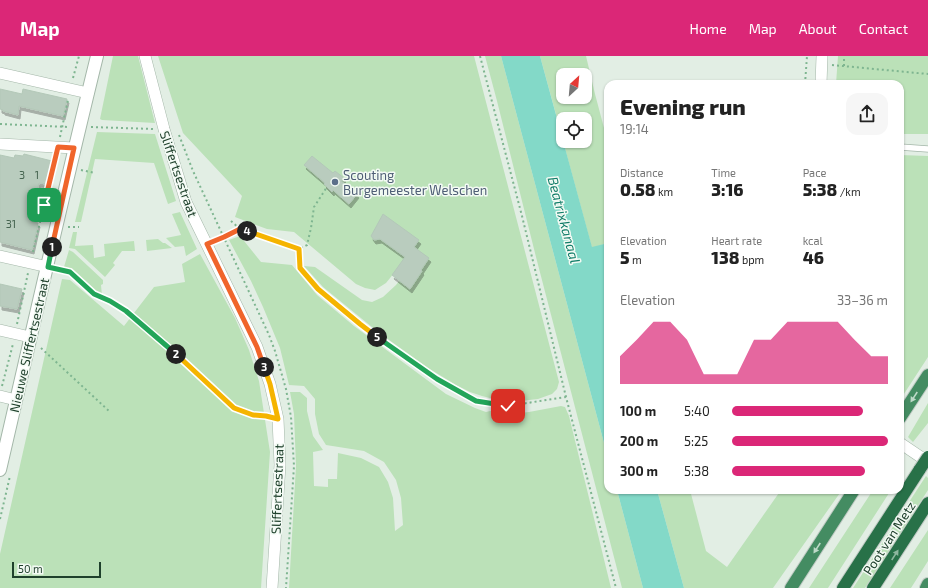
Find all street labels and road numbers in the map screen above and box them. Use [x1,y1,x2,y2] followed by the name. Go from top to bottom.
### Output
[157,129,201,219] street label: Sliffertsestraat
[6,276,52,414] street label: Nieuwe Sliffertsestraat
[267,444,287,534] street label: Sliffertsestraat
[859,498,919,578] street label: Poot van Metz

